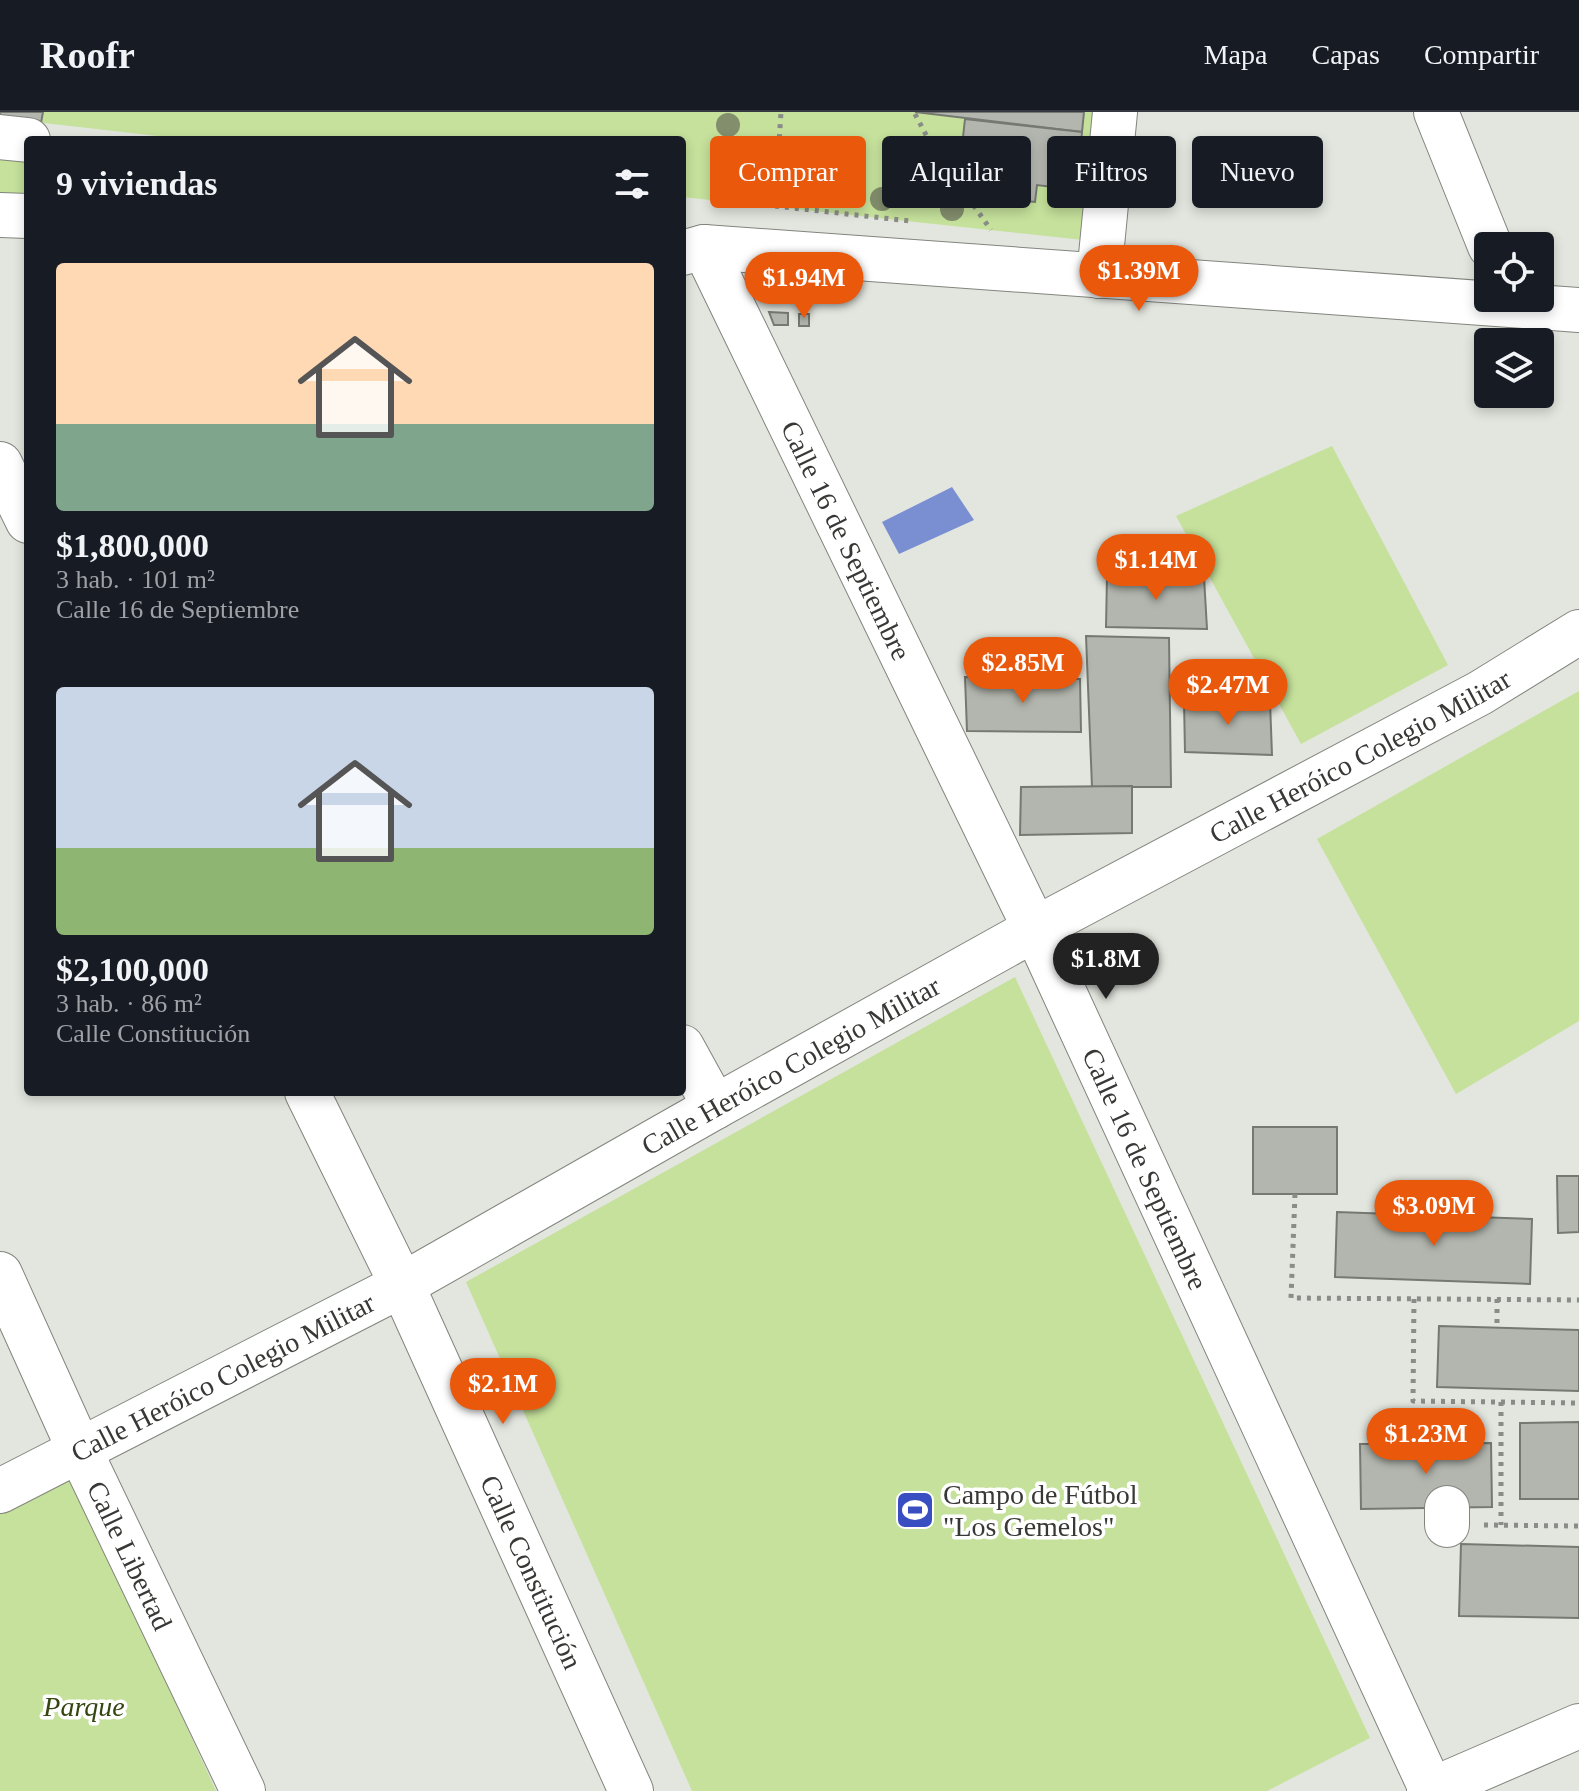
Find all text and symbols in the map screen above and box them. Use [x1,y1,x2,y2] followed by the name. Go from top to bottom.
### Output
[40,34,135,76] text: Roofr
[1204,39,1267,70] text: Mapa
[1311,39,1380,70] text: Capas
[1424,39,1539,70] text: Compartir
[710,136,866,208] chip: Comprar
[882,136,1031,208] chip: Alquilar
[1047,136,1176,208] chip: Filtros
[1192,136,1323,208] chip: Nuevo
[610,162,654,206] icon: filters
[56,165,218,202] text: 9 viviendas
[1474,232,1554,408] map controls
[1474,232,1554,312] button: locate
[1074,245,1204,313] pin: $1.39M
[739,252,869,320] pin: $1.94M
[1097,256,1181,285] text: $1.39M
[762,263,846,292] text: $1.94M
[283,315,427,459] icon: home
[1474,328,1554,408] button: layers
[775,416,918,665] street label: Calle 16 de Septiembre
[56,527,209,564] text: $1,800,000
[1091,534,1221,602] pin: $1.14M
[1114,545,1198,574] text: $1.14M
[56,565,215,594] text: 3 hab. · 101 m²
[56,595,299,624] text: Calle 16 de Septiembre
[958,637,1088,705] pin: $2.85M
[981,648,1065,677] text: $2.85M
[1163,659,1293,727] pin: $2.47M
[1204,662,1517,849] street label: Calle Heróico Colegio Militar
[1186,670,1270,699] text: $2.47M
[283,739,427,883] icon: home
[1050,933,1162,1001] pin: $1.8M
[1071,944,1141,973] text: $1.8M
[56,951,209,988] text: $2,100,000
[636,969,946,1161] street label: Calle Heróico Colegio Militar
[56,989,202,1018] text: 3 hab. · 86 m²
[56,1019,250,1048] text: Calle Constitución
[1076,1043,1214,1294] street label: Calle 16 de Septiembre
[1369,1180,1499,1248] pin: $3.09M
[1392,1191,1476,1220] text: $3.09M
[66,1286,380,1468] street label: Calle Heróico Colegio Militar
[447,1358,559,1426] pin: $2.1M
[468,1369,538,1398] text: $2.1M
[1361,1408,1491,1476] pin: $1.23M
[1384,1419,1468,1448] text: $1.23M
[475,1470,589,1674] street label: Calle Constitución
[81,1476,179,1635] street label: Calle Libertad
[943,1479,1138,1542] place label: Campo de Fútbol "Los Gemelos"
[894,1489,936,1531] sports icon: Campo de Fútbol "Los Gemelos"
[42,1691,125,1722] park label: Parque

